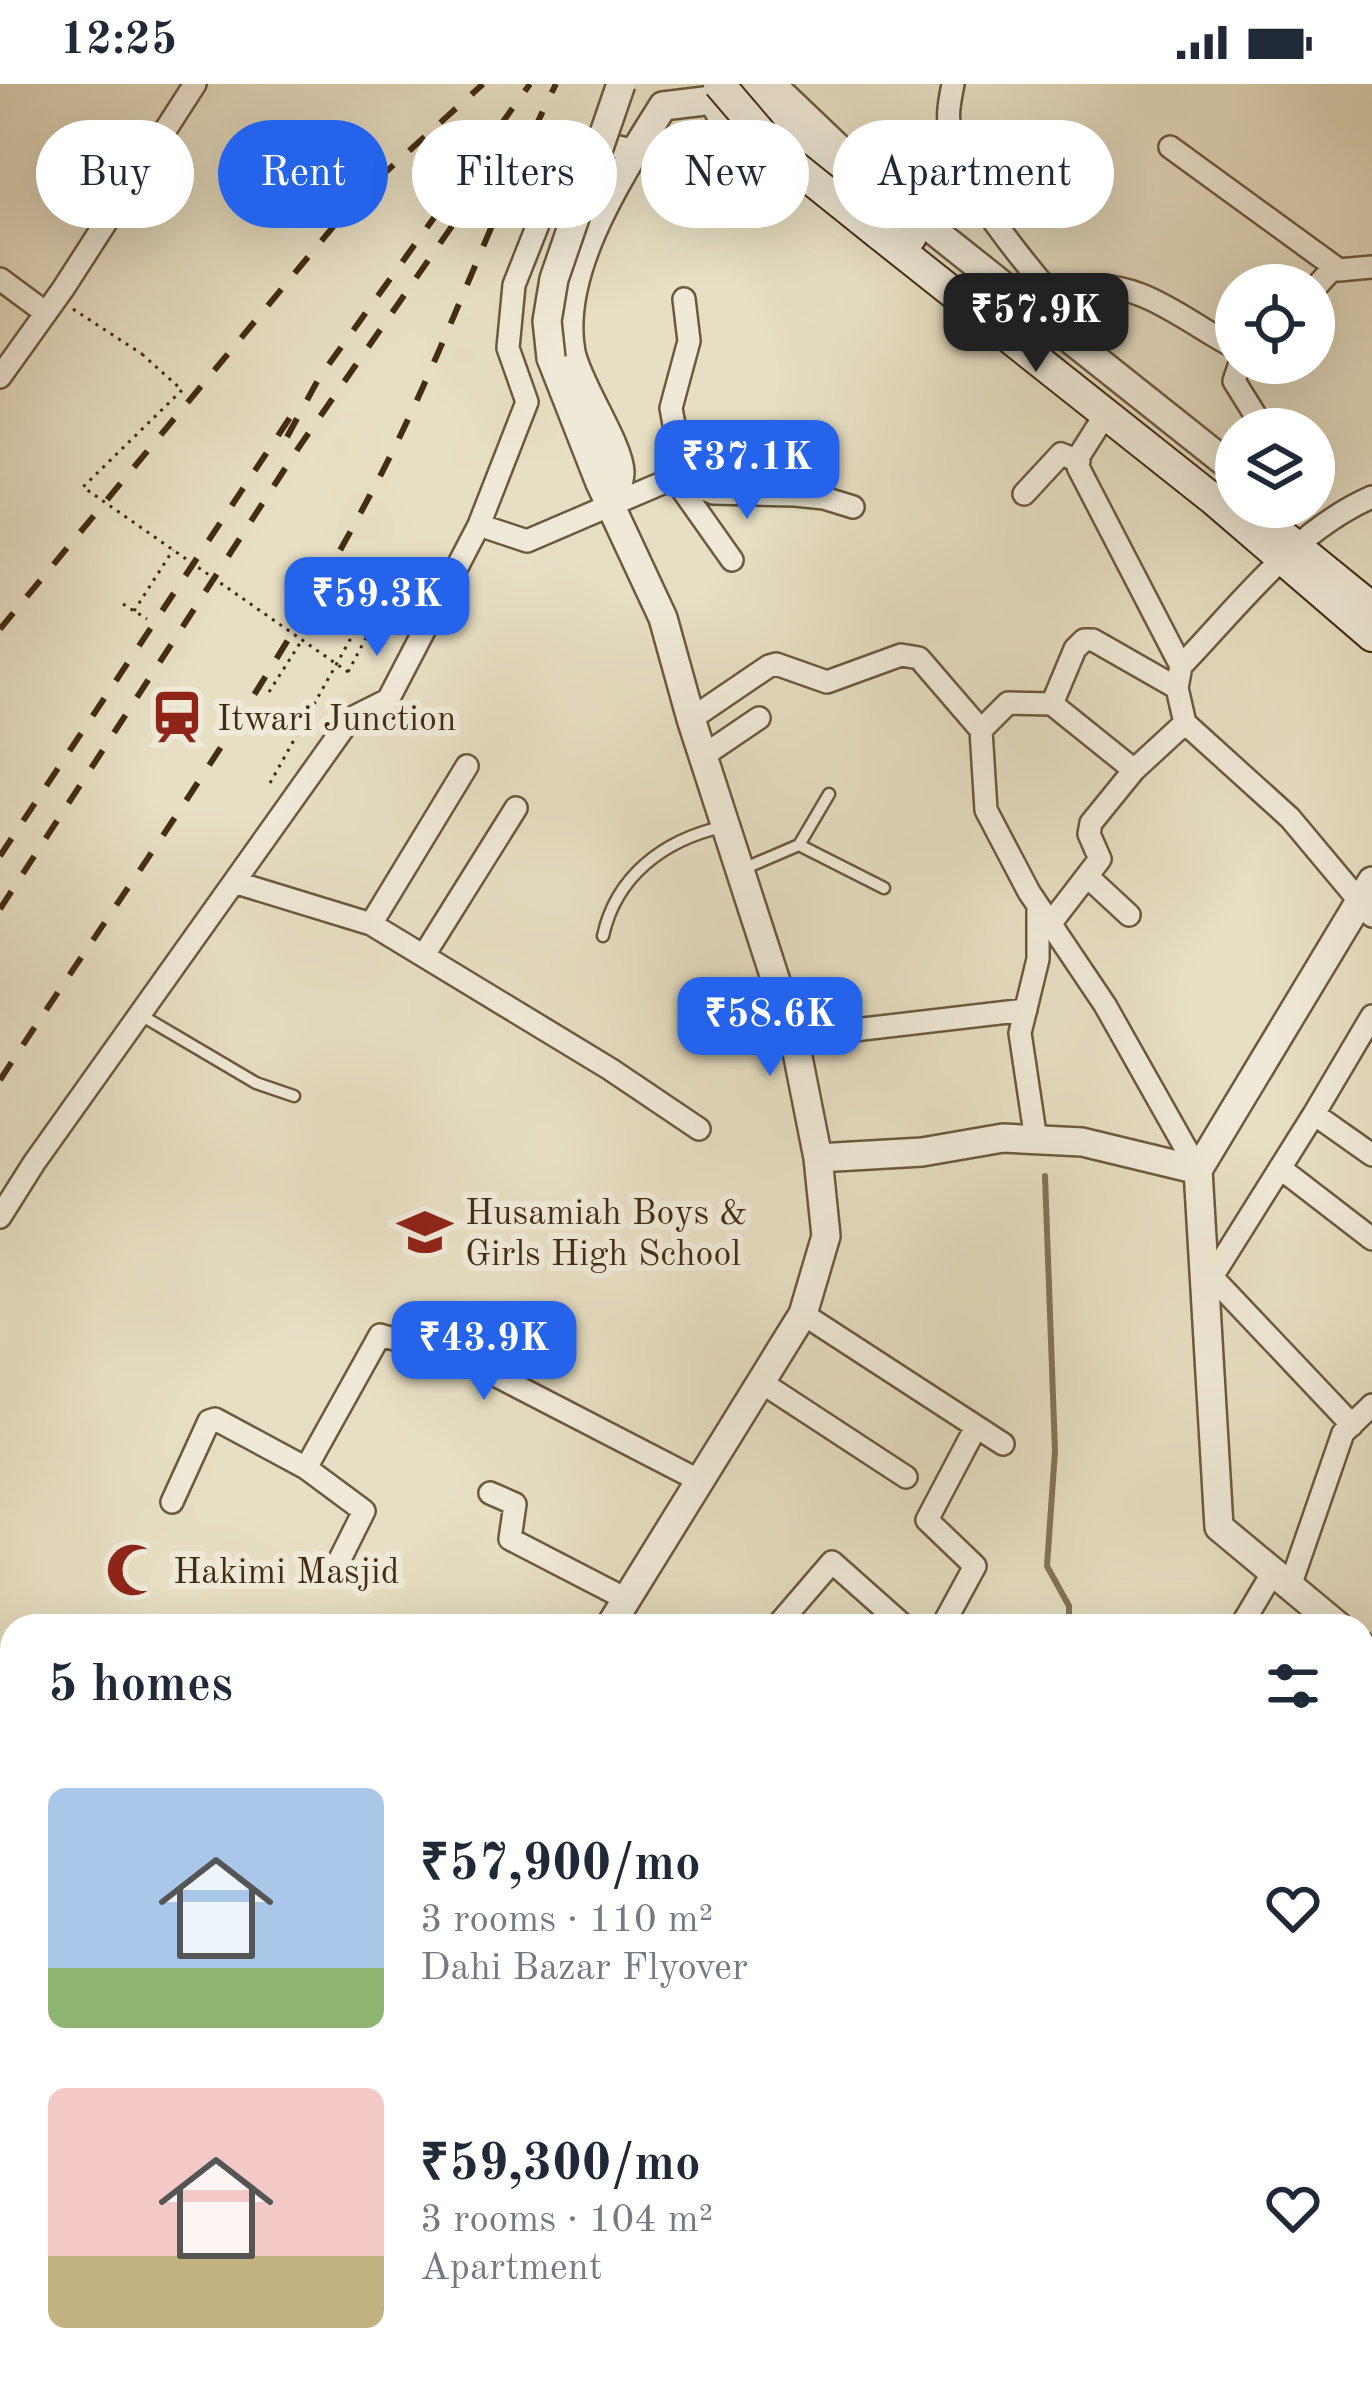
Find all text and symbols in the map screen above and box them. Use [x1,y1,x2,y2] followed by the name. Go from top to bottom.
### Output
[60,19,177,64] text: 12:25
[36,120,194,228] chip: Buy
[218,120,388,228] chip: Rent
[412,120,617,228] chip: Filters
[641,120,809,228] chip: New
[833,120,1114,228] chip: Apartment
[1215,264,1335,528] map controls
[1215,264,1335,384] button: locate
[938,273,1134,375] pin: ₹57.9K
[970,292,1102,331] text: ₹57.9K
[1215,408,1335,528] button: layers
[649,420,845,522] pin: ₹37.1K
[681,439,813,478] text: ₹37.1K
[279,557,475,659] pin: ₹59.3K
[311,576,443,615] text: ₹59.3K
[148,688,206,746] station icon: Itwari Junction
[217,703,456,739] place label: Itwari Junction
[672,977,868,1079] pin: ₹58.6K
[704,996,836,1035] text: ₹58.6K
[465,1197,748,1274] place label: Husamiah Boys & Girls High School
[396,1203,454,1261] school or university icon: Husamiah Boys & Girls High School
[386,1301,582,1403] pin: ₹43.9K
[418,1320,550,1359] text: ₹43.9K
[104,1541,162,1599] mosque icon: Hakimi Masjid
[173,1556,400,1592] place label: Hakimi Masjid
[1260,1653,1326,1719] icon: filters
[48,1661,233,1712] text: 5 homes
[144,1836,288,1980] icon: home
[420,1840,701,1891] text: ₹57,900/mo
[1260,1875,1326,1941] icon: heart
[420,1901,713,1940] text: 3 rooms · 110 m²
[420,1949,748,1988] text: Dahi Bazar Flyover
[144,2136,288,2280] icon: home
[420,2140,701,2191] text: ₹59,300/mo
[1260,2175,1326,2241] icon: heart
[420,2201,713,2240] text: 3 rooms · 104 m²
[420,2249,603,2288] text: Apartment

